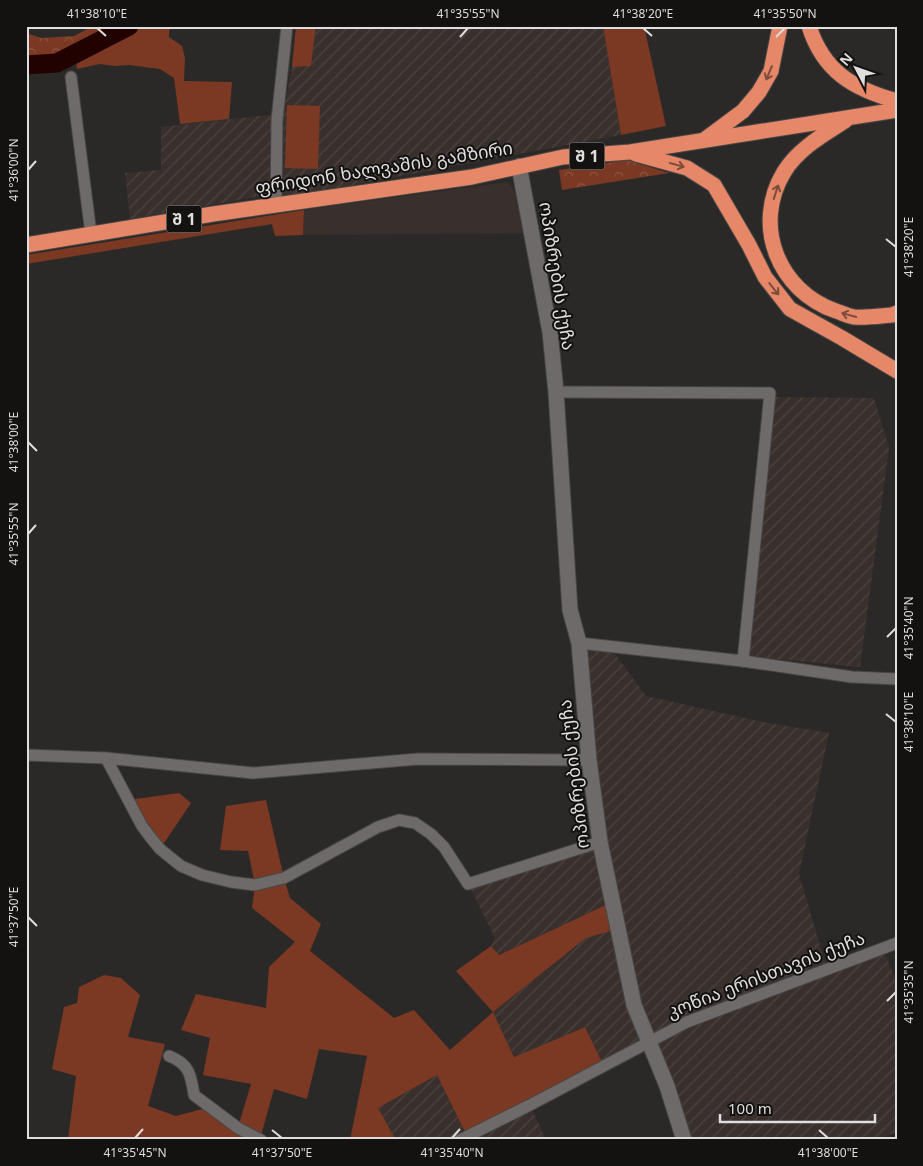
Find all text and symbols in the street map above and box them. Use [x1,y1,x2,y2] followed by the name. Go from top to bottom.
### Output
[67,5,127,22] text: 41°38'10"E
[436,5,500,22] text: 41°35'55"N
[613,5,673,22] text: 41°38'20"E
[753,5,817,22] text: 41°35'50"N
[830,42,880,92] north arrow
[835,49,857,70] text: N
[763,65,773,80] one-way arrow
[253,135,514,199] street label: ფრიდონ ხალვაშის გამზირი
[5,138,22,202] text: 41°36'00"N
[570,142,604,170] road number: შ 1
[669,161,685,170] one-way arrow
[771,185,781,201] one-way arrow
[534,200,582,352] street label: ოპიზრების ქუჩა
[166,205,202,232] road number: შ 1
[900,217,917,277] text: 41°38'20"E
[768,282,779,295] one-way arrow
[841,309,857,319] one-way arrow
[5,412,22,472] text: 41°38'00"E
[5,502,22,566] text: 41°35'55"N
[900,596,917,660] text: 41°35'40"N
[900,692,917,752] text: 41°38'10"E
[552,698,594,850] street label: ოპიზრების ქუჩა
[5,887,22,947] text: 41°37'50"E
[663,925,868,1023] street label: კოწია ერისთავის ქუჩა
[900,960,917,1024] text: 41°35'35"N
[720,1091,876,1123] scale bar
[728,1098,772,1118] text: 100 m
[103,1144,167,1161] text: 41°35'45"N
[252,1144,312,1161] text: 41°37'50"E
[420,1144,484,1161] text: 41°35'40"N
[798,1144,858,1161] text: 41°38'00"E

